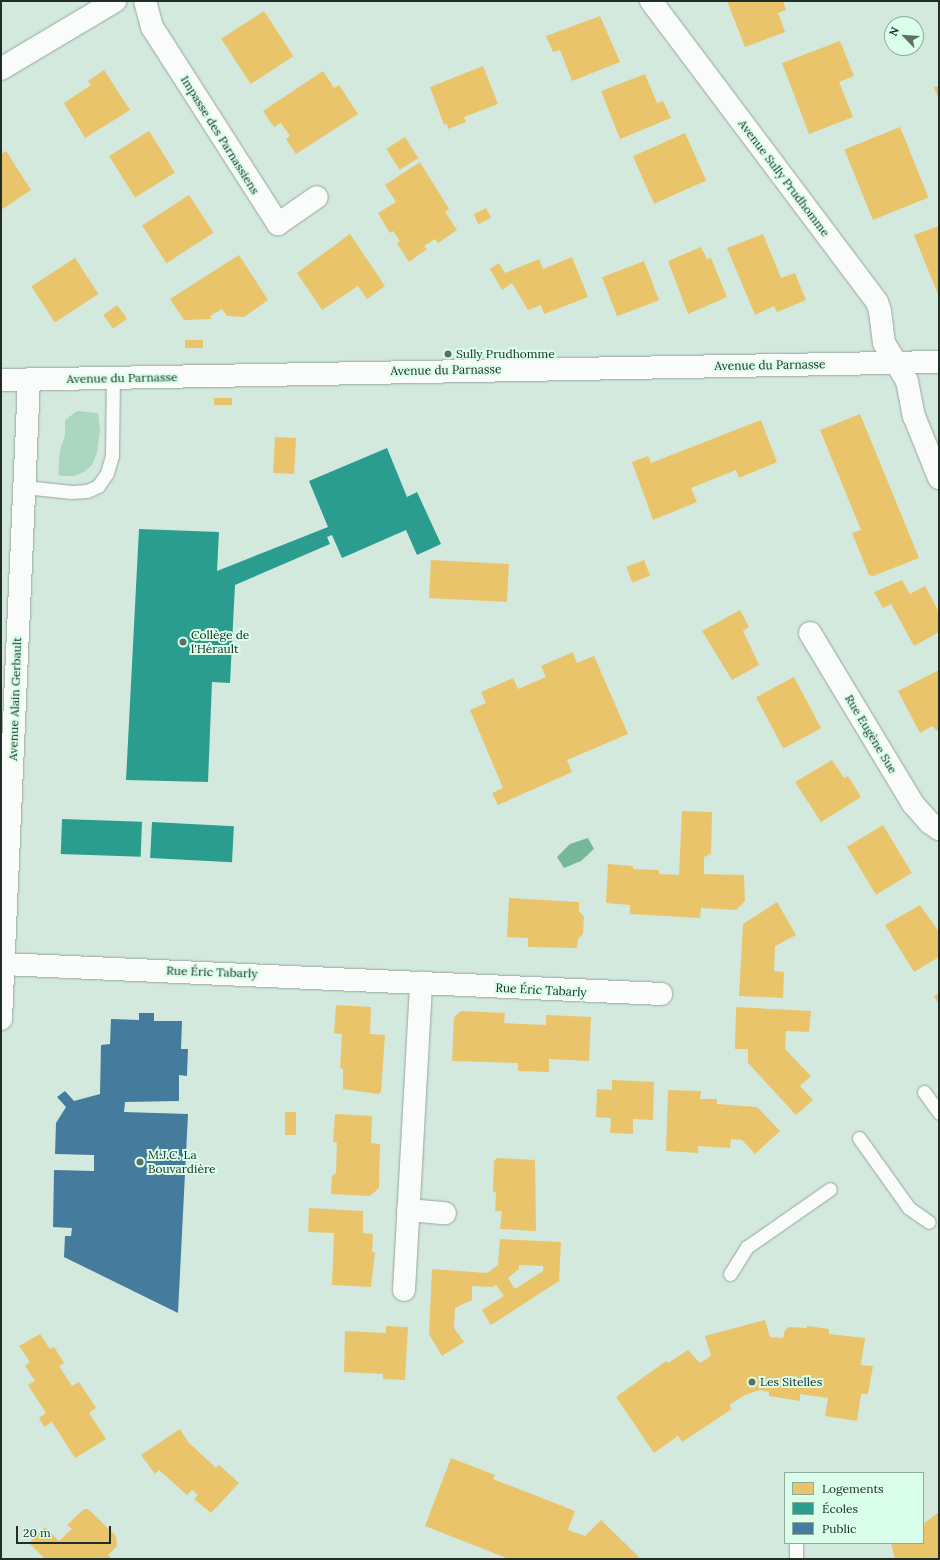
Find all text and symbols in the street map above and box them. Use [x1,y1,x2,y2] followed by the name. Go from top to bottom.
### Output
[884,16,924,56] north arrow
[886,25,902,38] text: N
[178,73,262,197] street label: Impasse des Parnassiens
[735,117,833,239] street label: Avenue Sully Prudhomme
[456,347,555,361] place label: Sully Prudhomme
[443,349,453,359] marker: Sully Prudhomme
[714,357,826,373] street label: Avenue du Parnasse
[390,362,502,378] street label: Avenue du Parnasse
[66,370,178,386] street label: Avenue du Parnasse
[191,628,249,656] place label: Collège de l'Hérault
[6,637,24,761] street label: Avenue Alain Gerbault
[178,637,188,647] marker: Collège de l'Hérault
[842,692,900,776] street label: Rue Eugène Sue
[166,963,258,981] street label: Rue Éric Tabarly
[495,980,587,1000] street label: Rue Éric Tabarly
[148,1148,215,1176] place label: M.J.C. La Bouvardière
[135,1157,145,1167] marker: M.J.C. La Bouvardière
[760,1375,822,1389] place label: Les Sitelles
[747,1377,757,1387] marker: Les Sitelles
[784,1472,924,1544] legend
[822,1481,884,1496] text: Logements
[822,1501,858,1516] text: Écoles
[18,1518,113,1544] scale bar
[822,1521,856,1536] text: Public
[23,1525,51,1540] text: 20 m

